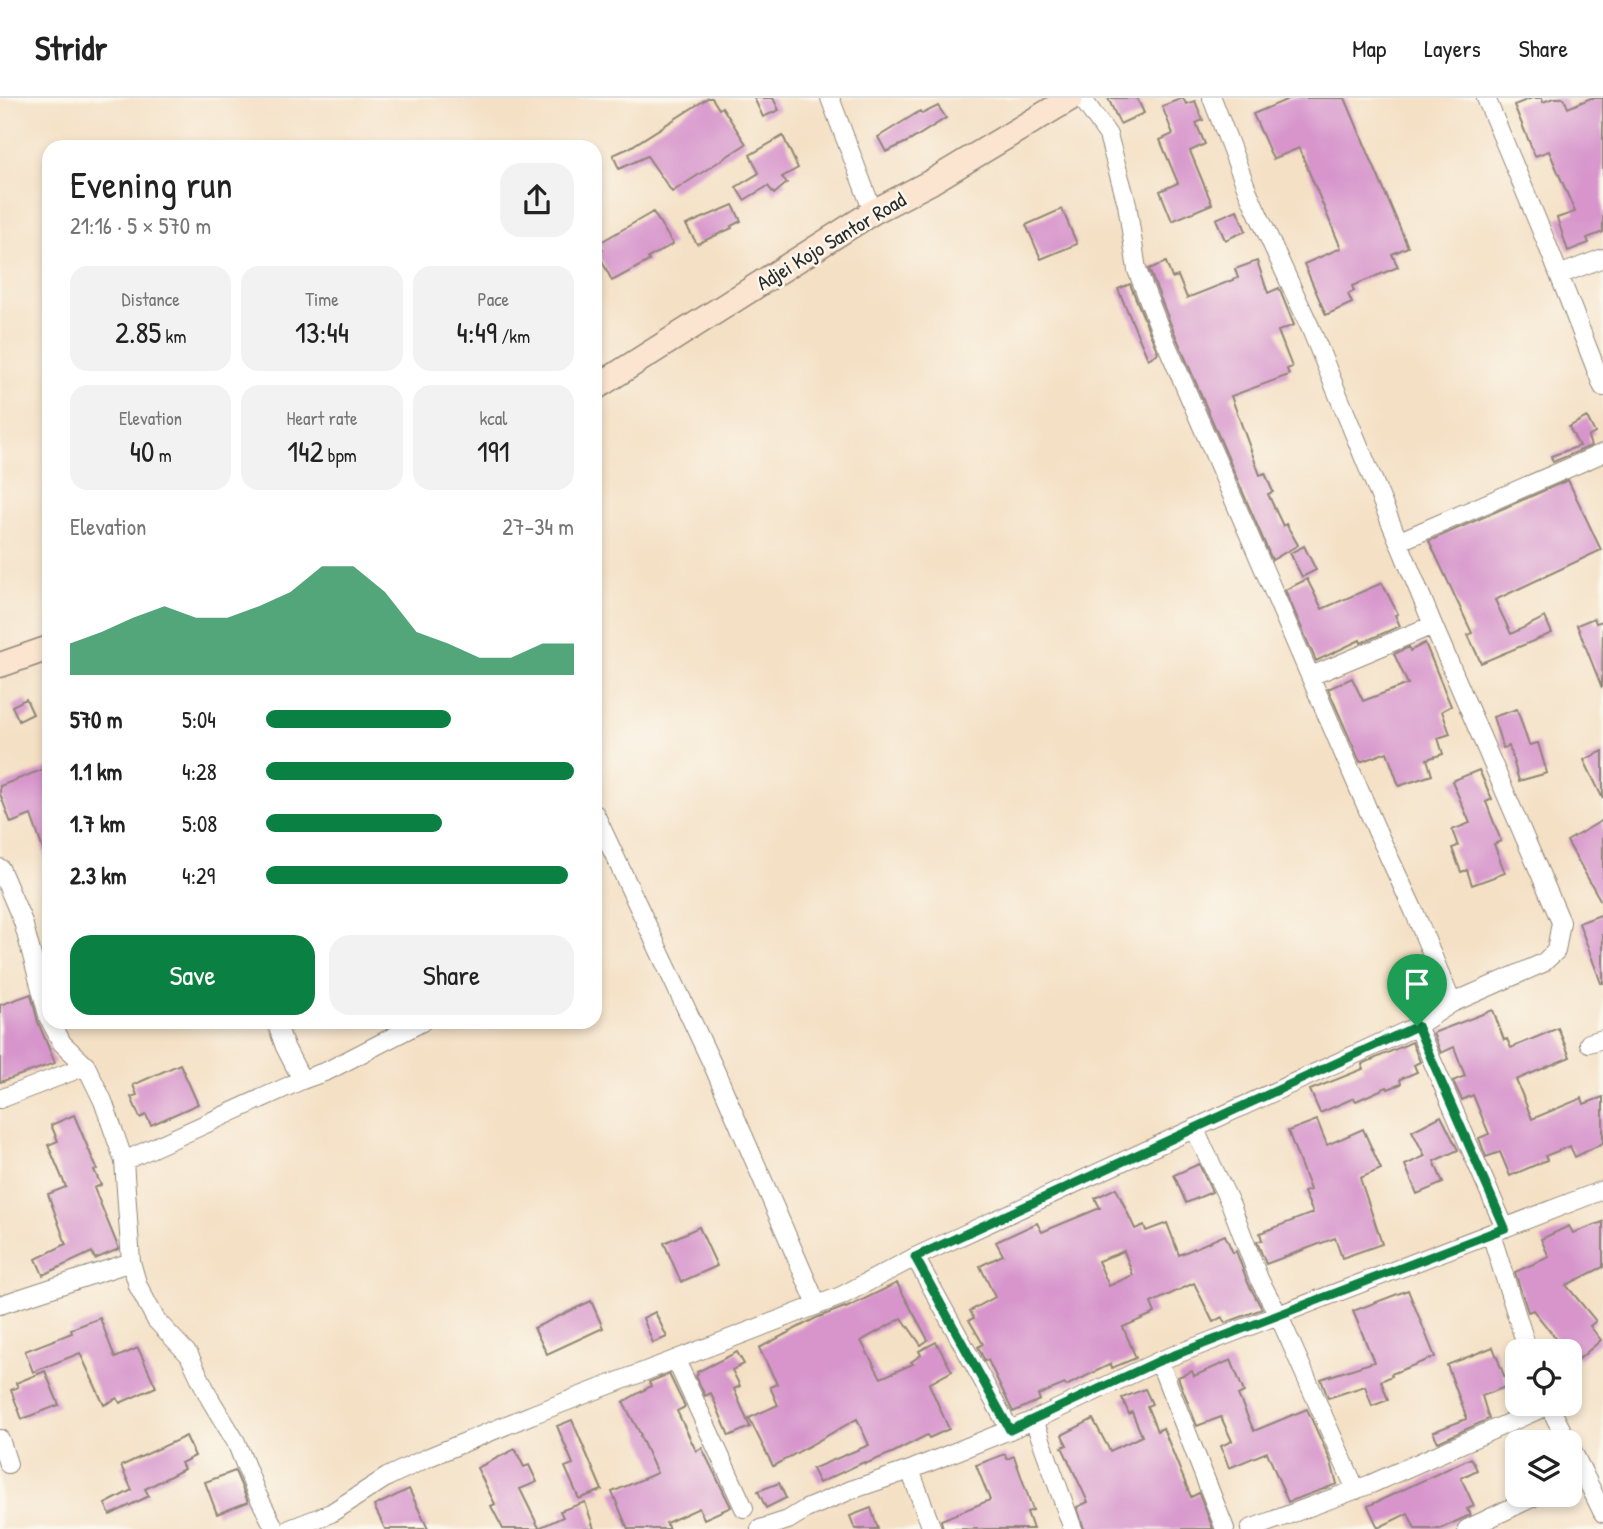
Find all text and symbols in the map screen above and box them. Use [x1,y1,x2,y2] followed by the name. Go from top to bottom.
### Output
[35,26,107,70] text: Stridr
[1352,32,1386,64] text: Map
[1424,32,1481,64] text: Layers
[1519,32,1568,64] text: Share
[70,158,233,210] text: Evening run
[500,163,574,237] button: share
[751,185,911,297] street label: Adjei Kojo Santor Road
[70,210,211,241] text: 21:16 · 5 × 570 m
[122,286,180,312] text: Distance
[305,286,339,312] text: Time
[478,286,509,312] text: Pace
[115,312,161,352] text: 2.85
[295,312,349,352] text: 13:44
[456,312,497,352] text: 4:49
[161,323,186,349] text: km
[497,323,530,349] text: /km
[119,405,182,431] text: Elevation
[287,405,357,431] text: Heart rate
[479,405,507,431] text: kcal
[130,431,154,471] text: 40
[287,431,323,471] text: 142
[477,431,510,471] text: 191
[154,442,172,468] text: m
[323,442,357,468] text: bpm
[70,511,146,542] text: Elevation
[502,511,574,542] text: 27–34 m
[70,704,122,735] text: 570 m
[182,704,216,735] text: 5:04
[70,756,122,787] text: 1.1 km
[182,756,217,787] text: 4:28
[70,808,125,839] text: 1.7 km
[182,808,217,839] text: 5:08
[70,860,126,891] text: 2.3 km
[182,860,215,891] text: 4:29
[70,935,315,1015] button: Save
[329,935,574,1015] button: Share
[1387,954,1447,1026] pin
[1398,965,1436,1003] icon: arrive
[1505,1339,1582,1507] map controls
[1505,1339,1582,1416] button: locate
[1505,1430,1582,1507] button: layers

